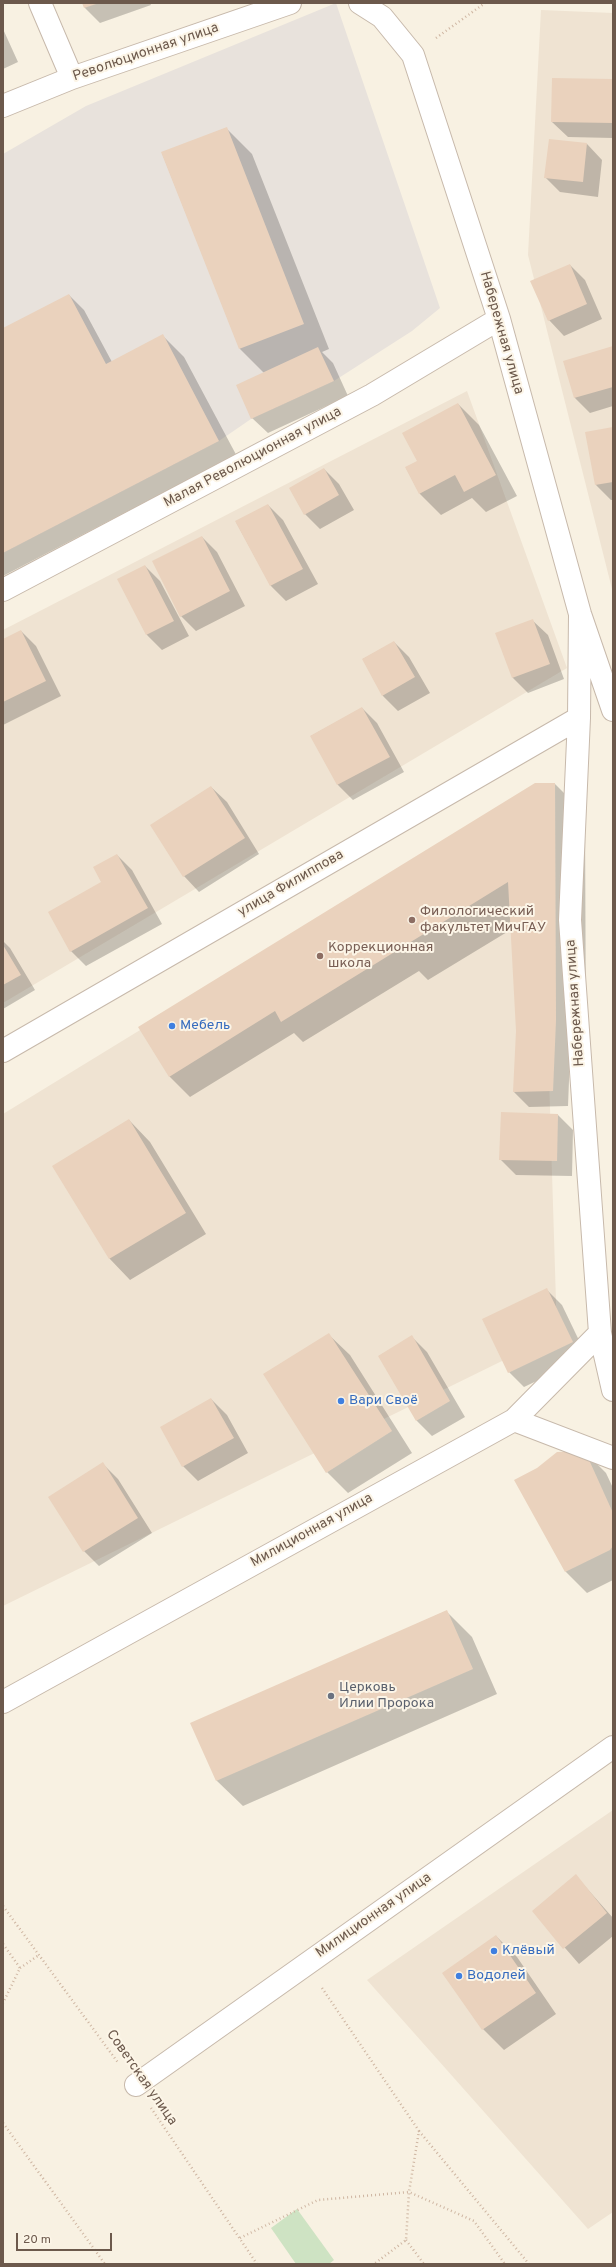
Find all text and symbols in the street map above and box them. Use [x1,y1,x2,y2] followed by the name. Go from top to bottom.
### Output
[71,20,221,86] street label: Революционная улица
[475,270,527,396] street label: Набережная улица
[161,404,345,512] street label: Малая Революционная улица
[235,847,347,921] street label: улица Филиппова
[420,904,546,936] place label: Филологический факультет МичГАУ
[407,915,417,925] marker: Филологический факультет МичГАУ
[563,939,589,1067] street label: Набережная улица
[328,940,433,972] place label: Коррекционная школа
[315,951,325,961] marker: Коррекционная школа
[180,1018,230,1034] place label: Мебель
[167,1021,177,1031] marker: Мебель
[349,1393,418,1409] place label: Вари Своё
[336,1396,346,1406] marker: Вари Своё
[248,1490,376,1572] street label: Милиционная улица
[339,1680,434,1712] place label: Церковь Илии Пророка
[326,1691,336,1701] marker: Церковь Илии Пророка
[313,1870,435,1962] street label: Милиционная улица
[502,1943,555,1959] place label: Клёвый
[489,1946,499,1956] marker: Клёвый
[467,1968,526,1984] place label: Водолей
[454,1971,464,1981] marker: Водолей
[102,2027,180,2129] street label: Советская улица
[18,2225,114,2251] scale bar
[23,2232,51,2248] text: 20 m

